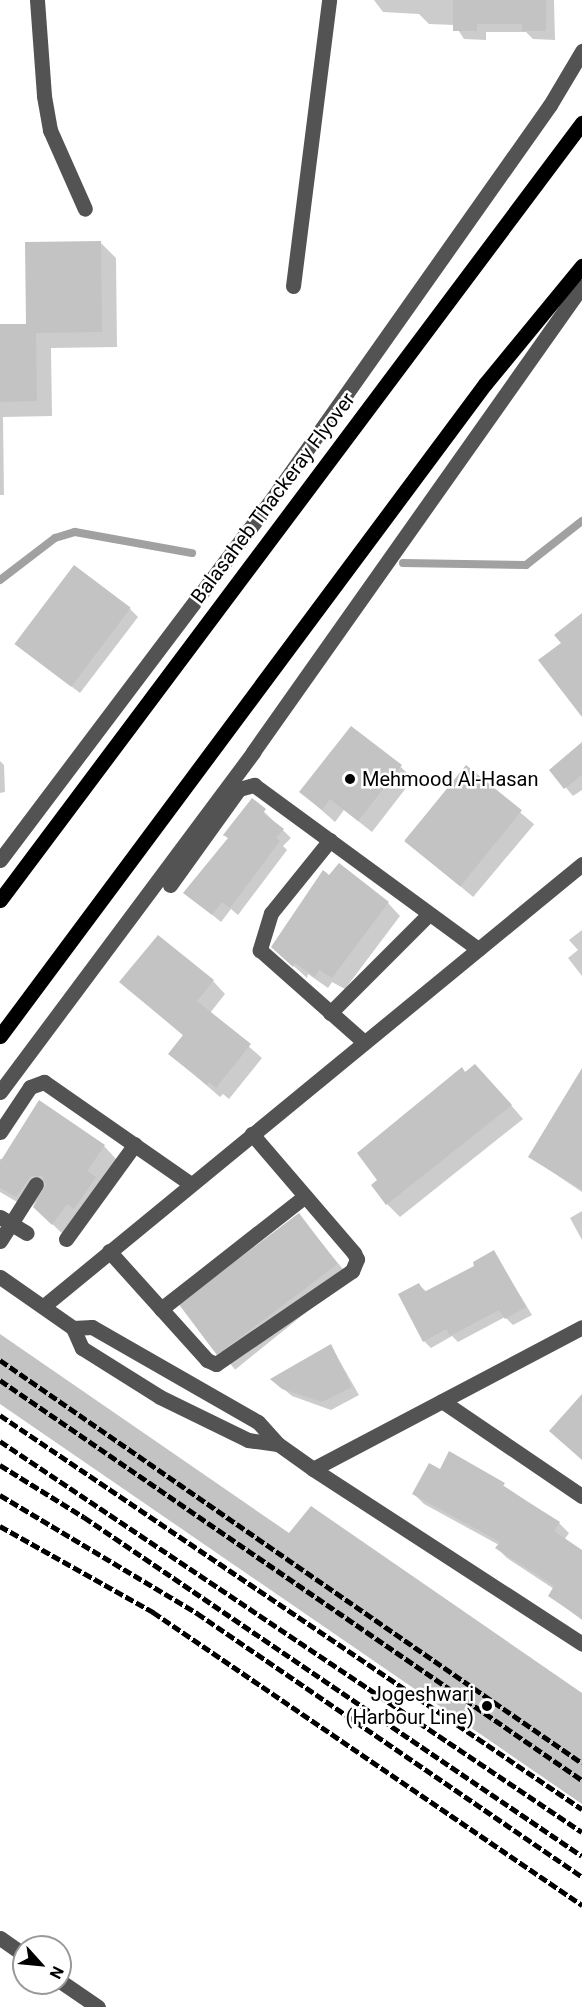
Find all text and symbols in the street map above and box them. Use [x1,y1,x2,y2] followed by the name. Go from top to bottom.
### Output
[186,388,360,608] street label: Balasaheb Thackeray Flyover
[362,767,539,791] place label: Mehmood Al-Hasan
[343,772,357,786] marker: Mehmood Al-Hasan
[346,1682,474,1729] place label: Jogeshwari (Harbour Line)
[478,1697,496,1715] marker: Jogeshwari (Harbour Line)
[12,1935,72,1995] north arrow
[46,1963,68,1982] text: N

